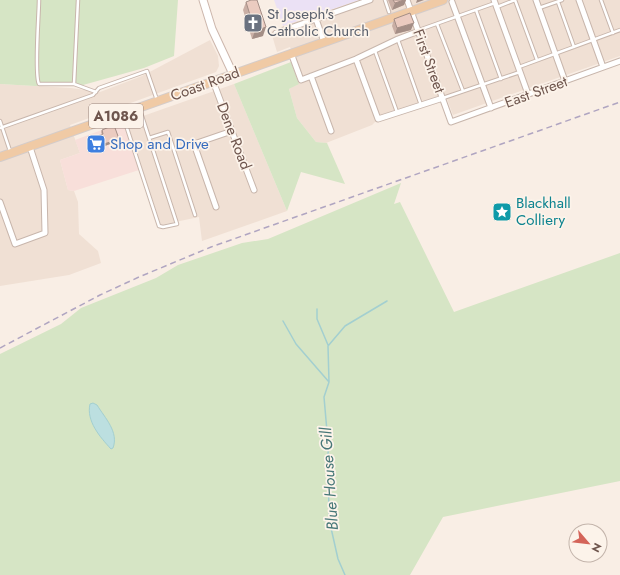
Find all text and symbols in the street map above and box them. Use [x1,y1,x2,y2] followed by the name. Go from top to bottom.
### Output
[267,3,369,42] place label: St Joseph's Catholic Church
[242,12,264,34] church icon: St Joseph's Catholic Church
[407,26,451,96] street label: First Street
[167,61,243,107] street label: Coast Road
[502,70,571,114] street label: East Street
[211,99,257,173] street label: Dene Road
[89,104,143,128] road number: A1086
[85,133,107,155] supermarket icon: Shop and Drive
[110,133,209,155] place label: Shop and Drive
[516,192,571,231] place label: Blackhall Colliery
[491,201,513,223] place icon: Blackhall Colliery
[314,425,344,531] water label: Blue House Gill
[568,523,608,563] north arrow
[588,540,606,555] text: N

